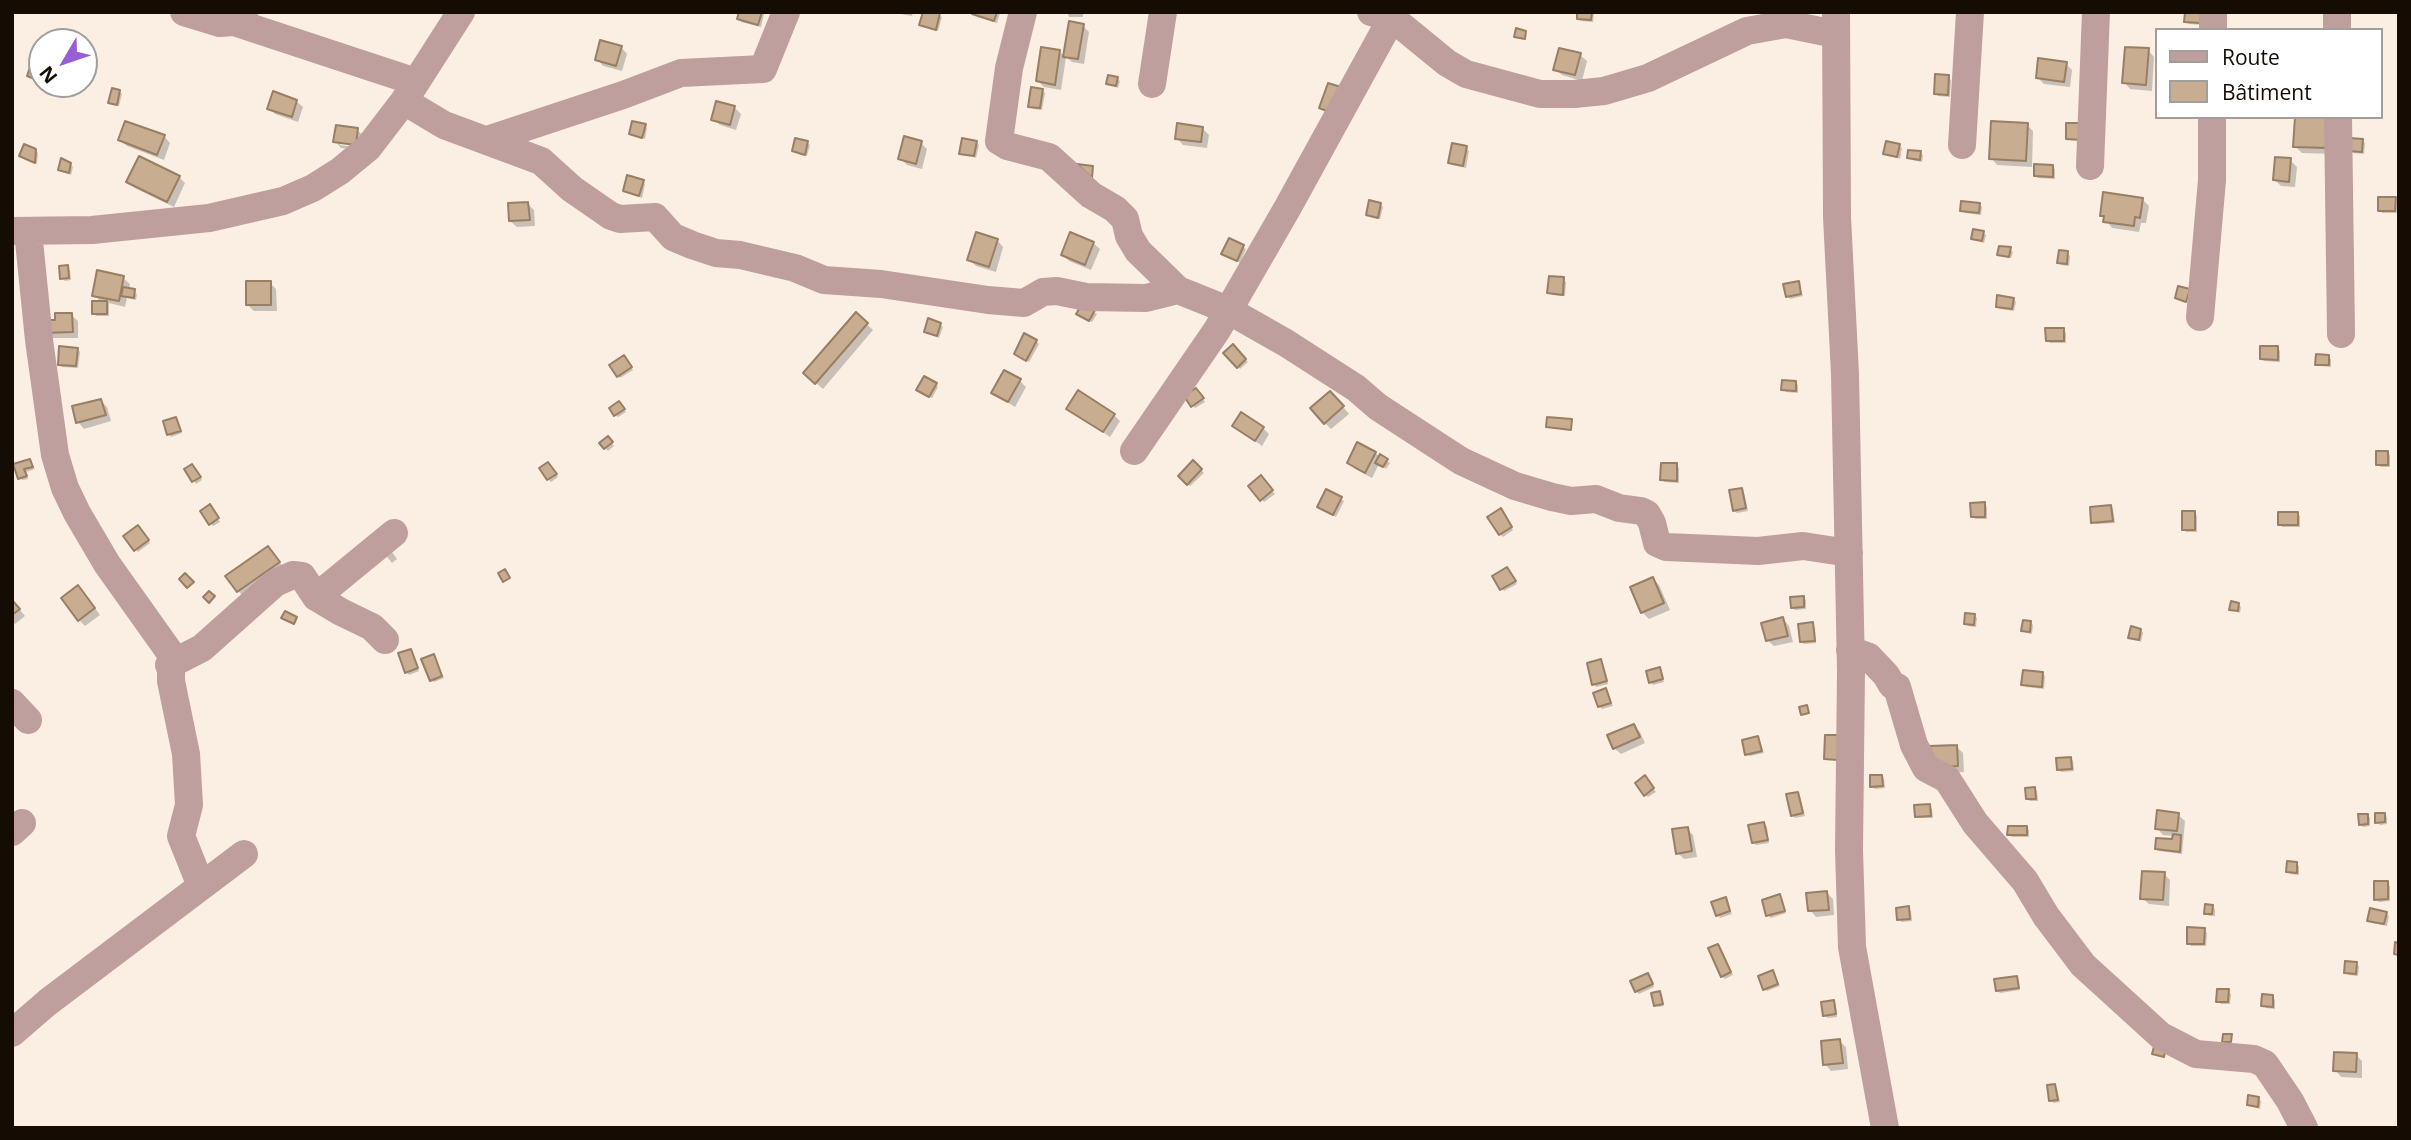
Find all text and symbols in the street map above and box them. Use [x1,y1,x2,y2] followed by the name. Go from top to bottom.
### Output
[28,28,98,98] north arrow
[2156,28,2383,119] legend
[2222,43,2280,71] text: Route
[33,61,63,89] text: N
[2222,78,2312,106] text: Bâtiment

